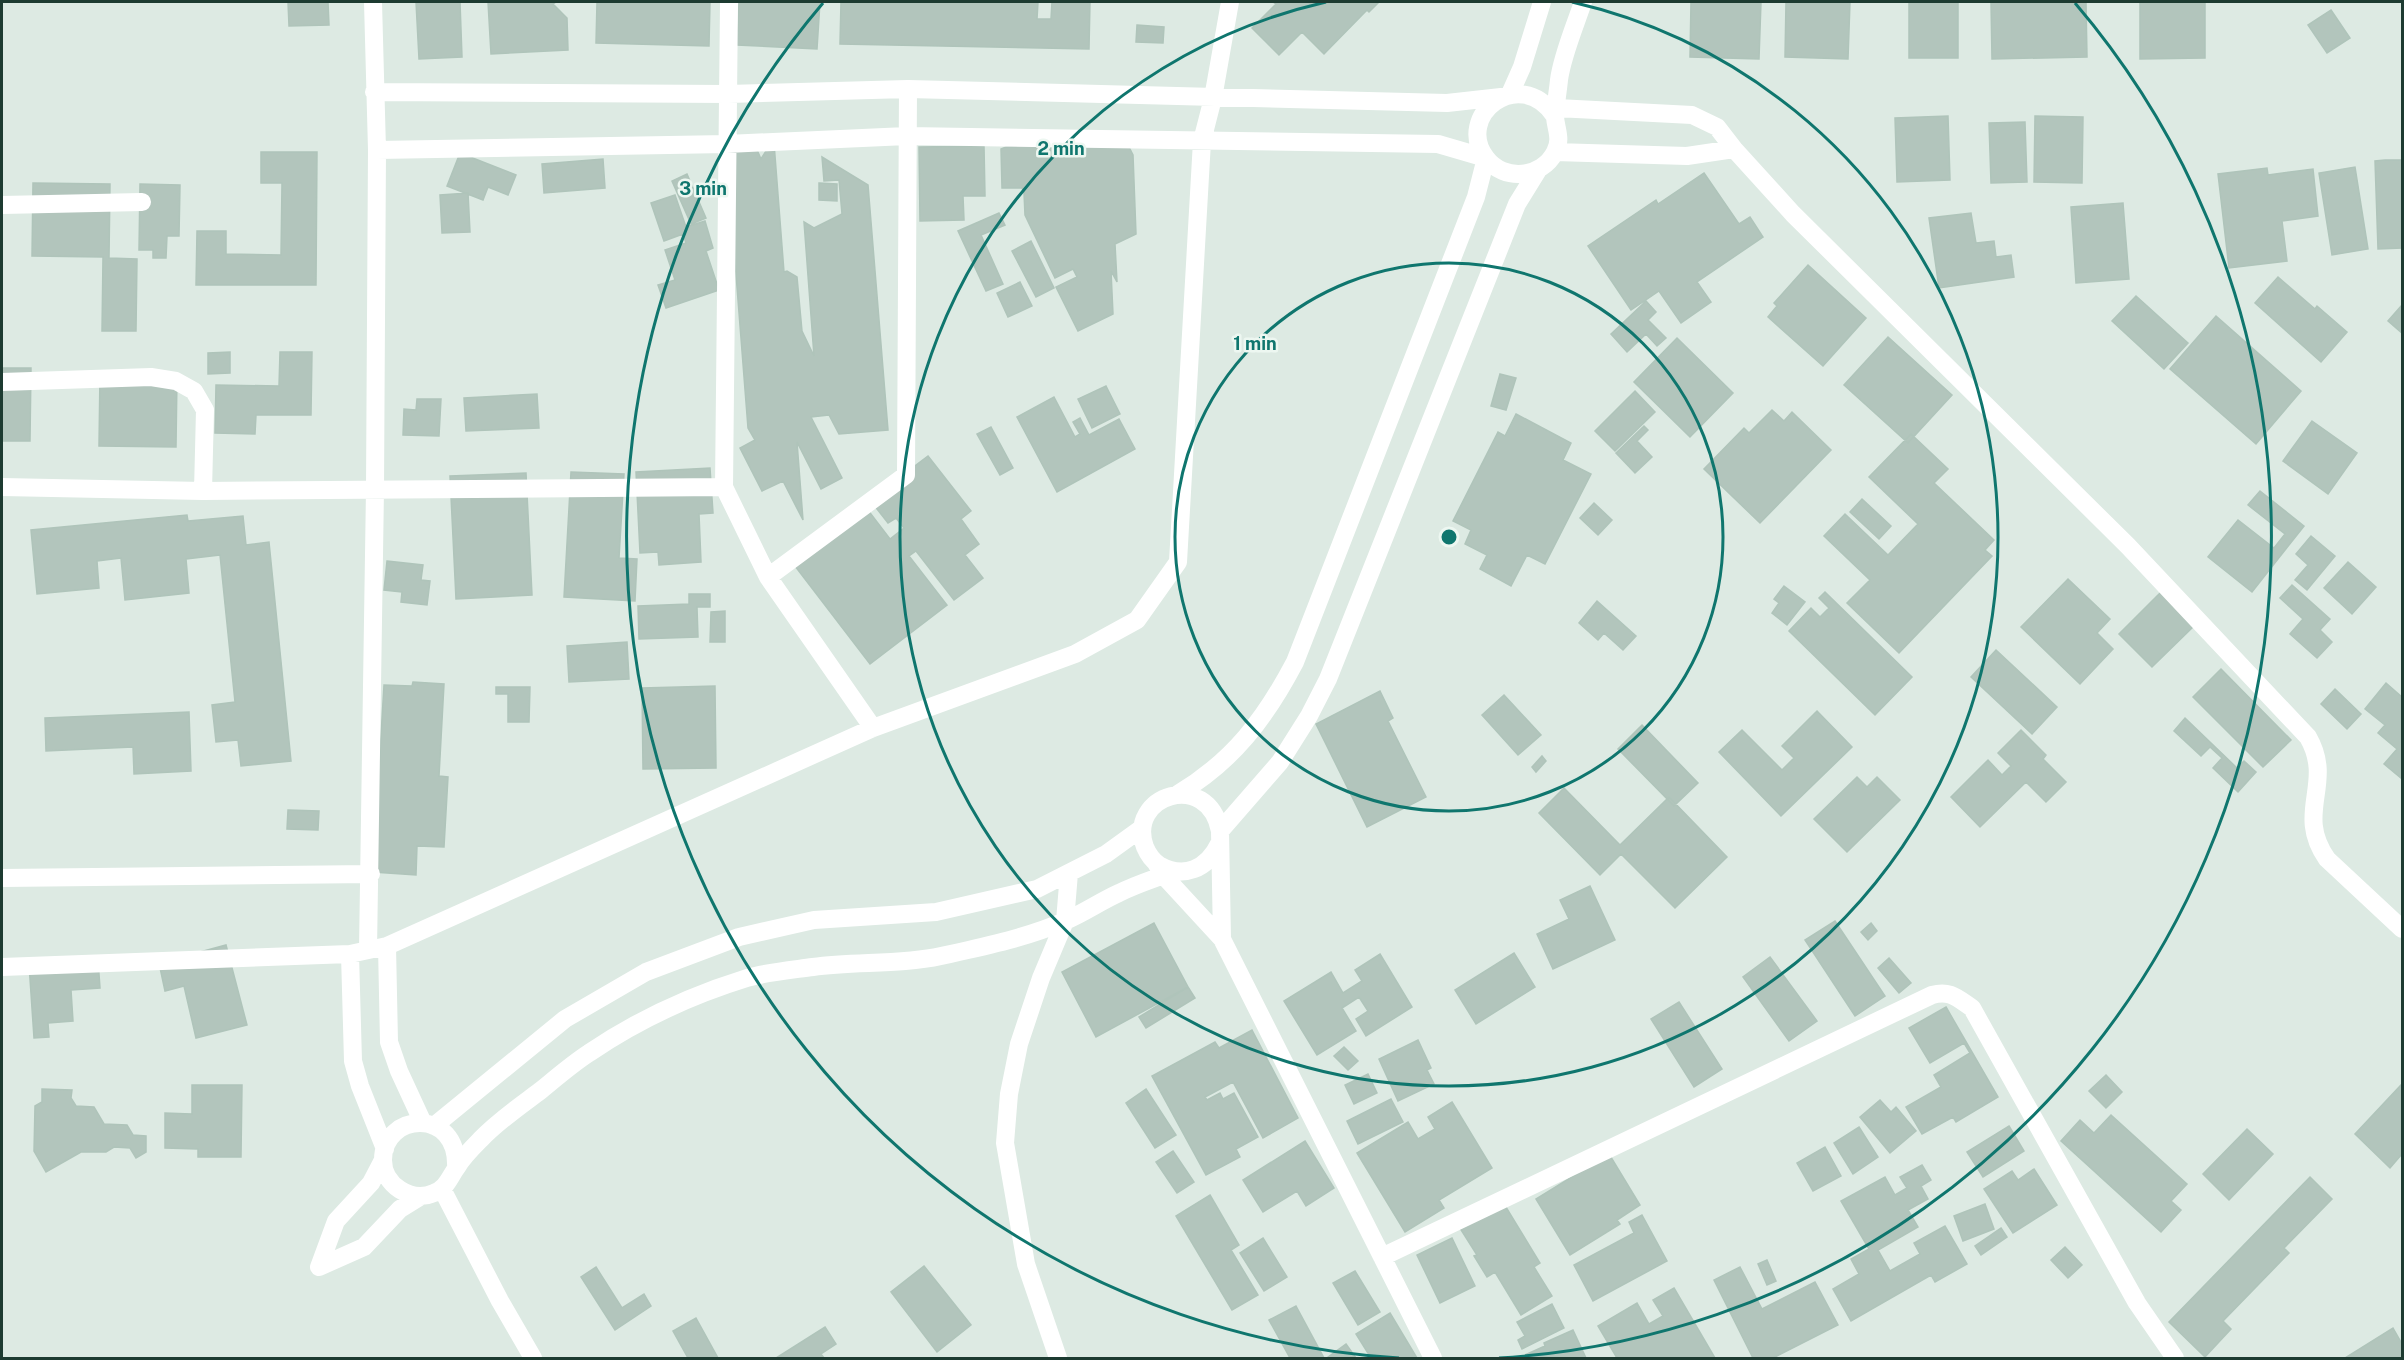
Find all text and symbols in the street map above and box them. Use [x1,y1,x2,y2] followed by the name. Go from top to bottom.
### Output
[1037,138,1085,159] text: 2 min
[679,178,727,199] text: 3 min
[1233,333,1277,354] text: 1 min
[1439,527,1459,547] centre of rings

